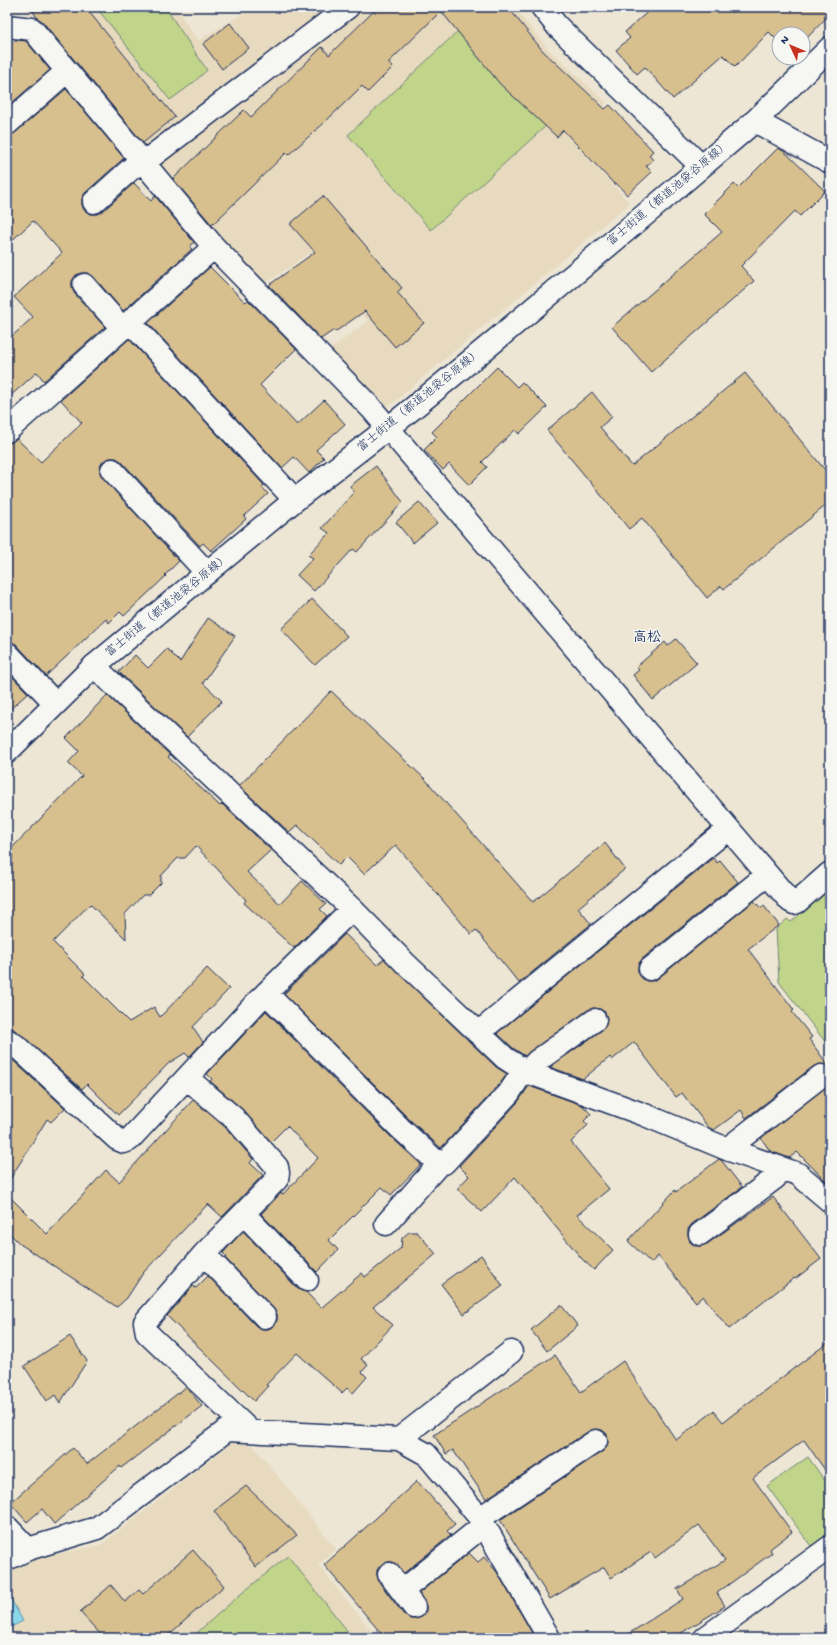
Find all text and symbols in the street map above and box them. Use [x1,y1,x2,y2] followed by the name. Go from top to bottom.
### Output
[771,26,811,66] north arrow
[778,34,792,47] text: N
[604,138,733,250] street label: 富士街道（都道池袋谷原線）
[354,346,485,456] street label: 富士街道（都道池袋谷原線）
[102,551,233,661] street label: 富士街道（都道池袋谷原線）
[633,630,661,647] district label: 高松

